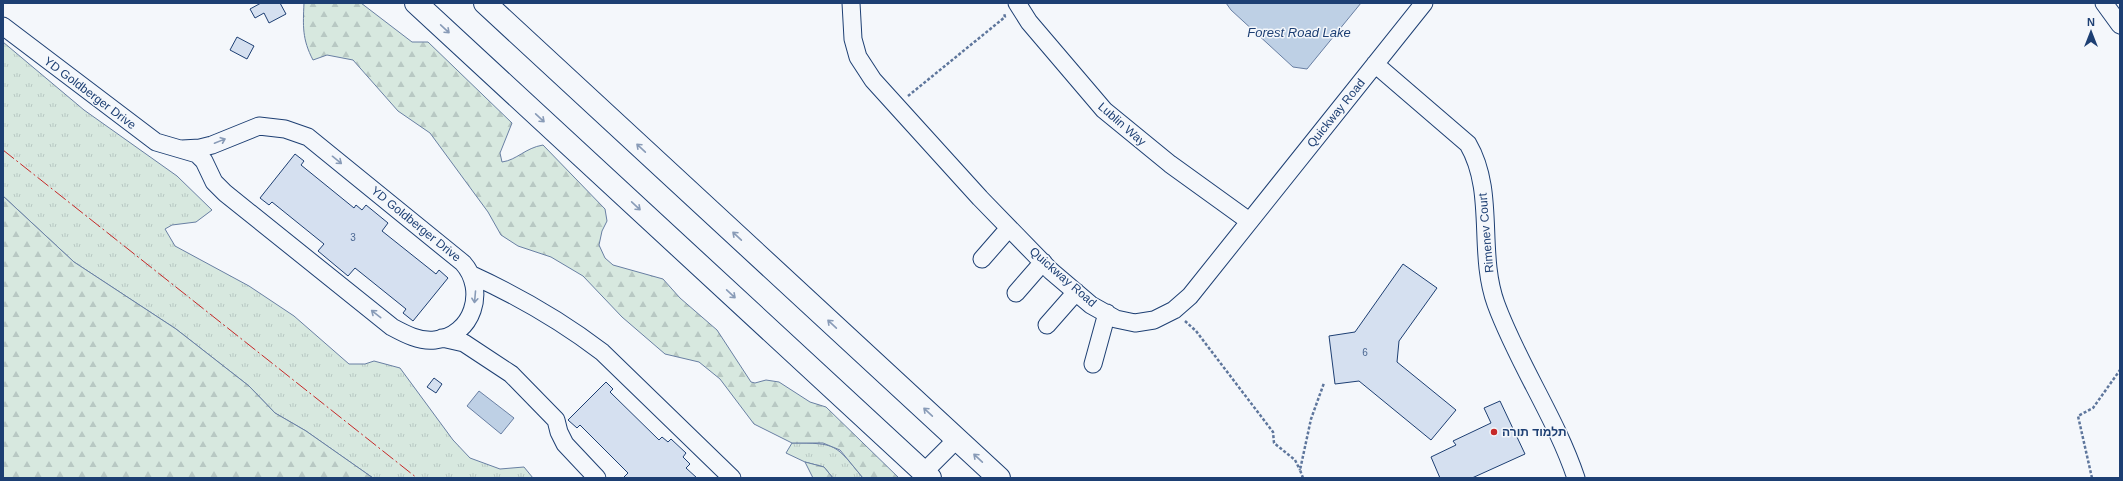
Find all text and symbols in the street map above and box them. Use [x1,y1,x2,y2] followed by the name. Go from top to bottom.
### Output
[2071,12,2111,52] north arrow
[2087,16,2095,28] text: N
[440,25,450,34] one-way arrow
[1247,25,1351,40] water label: Forest Road Lake
[41,54,139,132] street label: YD Goldberger Drive
[1304,76,1368,150] street label: Quickway Road
[1095,99,1149,149] street label: Lublin Way
[535,113,545,122] one-way arrow
[214,137,226,145] one-way arrow
[636,143,646,152] one-way arrow
[332,156,343,165] one-way arrow
[368,184,464,265] street label: YD Goldberger Drive
[1475,192,1496,273] street label: Rimenev Court
[631,201,641,211] one-way arrow
[732,231,742,241] one-way arrow
[350,232,356,243] house number: 3
[1027,244,1099,310] street label: Quickway Road
[726,289,736,299] one-way arrow
[471,290,478,303] one-way arrow
[370,310,381,319] one-way arrow
[828,320,838,329] one-way arrow
[1362,347,1368,358] house number: 6
[923,407,933,417] one-way arrow
[1502,425,1567,439] place label: תלמוד תורה
[1489,427,1499,437] marker: תלמוד תורה
[973,454,983,463] one-way arrow

